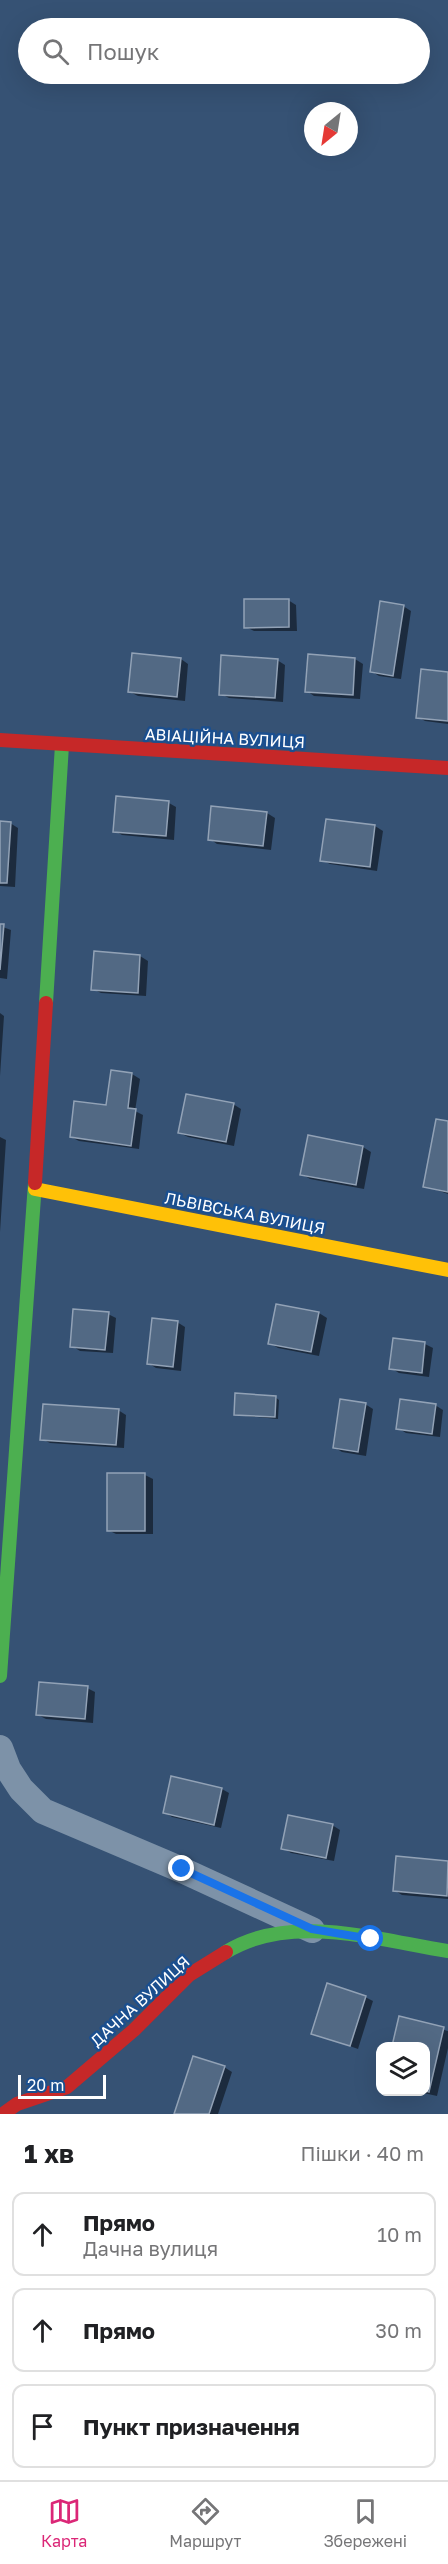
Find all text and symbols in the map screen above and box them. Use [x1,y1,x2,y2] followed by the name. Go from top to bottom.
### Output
[18,18,430,84] search box
[39,35,72,68] icon: search
[87,38,160,65] text: Пошук
[304,102,358,156] north arrow
[144,724,306,752] street label: АВІАЦІЙНА ВУЛИЦЯ
[163,1188,327,1238] street label: ЛЬВІВСЬКА ВУЛИЦЯ
[168,1855,194,1881] route end
[357,1925,383,1951] route start
[86,1951,194,2051] street label: ДАЧНА ВУЛИЦЯ
[376,2042,430,2096] map controls
[376,2042,430,2096] button: layers
[18,2072,106,2100] scale bar
[27,2075,64,2095] text: 20 m
[24,2138,74,2169] text: 1 хв
[300,2141,424,2165] text: Пішки · 40 m
[83,2209,155,2236] text: Прямо
[26,2218,59,2251] icon: ahead
[377,2222,422,2246] text: 10 m
[83,2236,218,2260] text: Дачна вулиця
[26,2314,59,2347] icon: ahead
[83,2317,155,2344] text: Прямо
[375,2318,422,2342] text: 30 m
[26,2410,59,2443] icon: arrive
[83,2413,300,2440] text: Пункт призначення
[41,2495,87,2551] tab: Карта
[169,2495,241,2551] tab: Маршрут
[323,2495,407,2551] tab: Збережені

